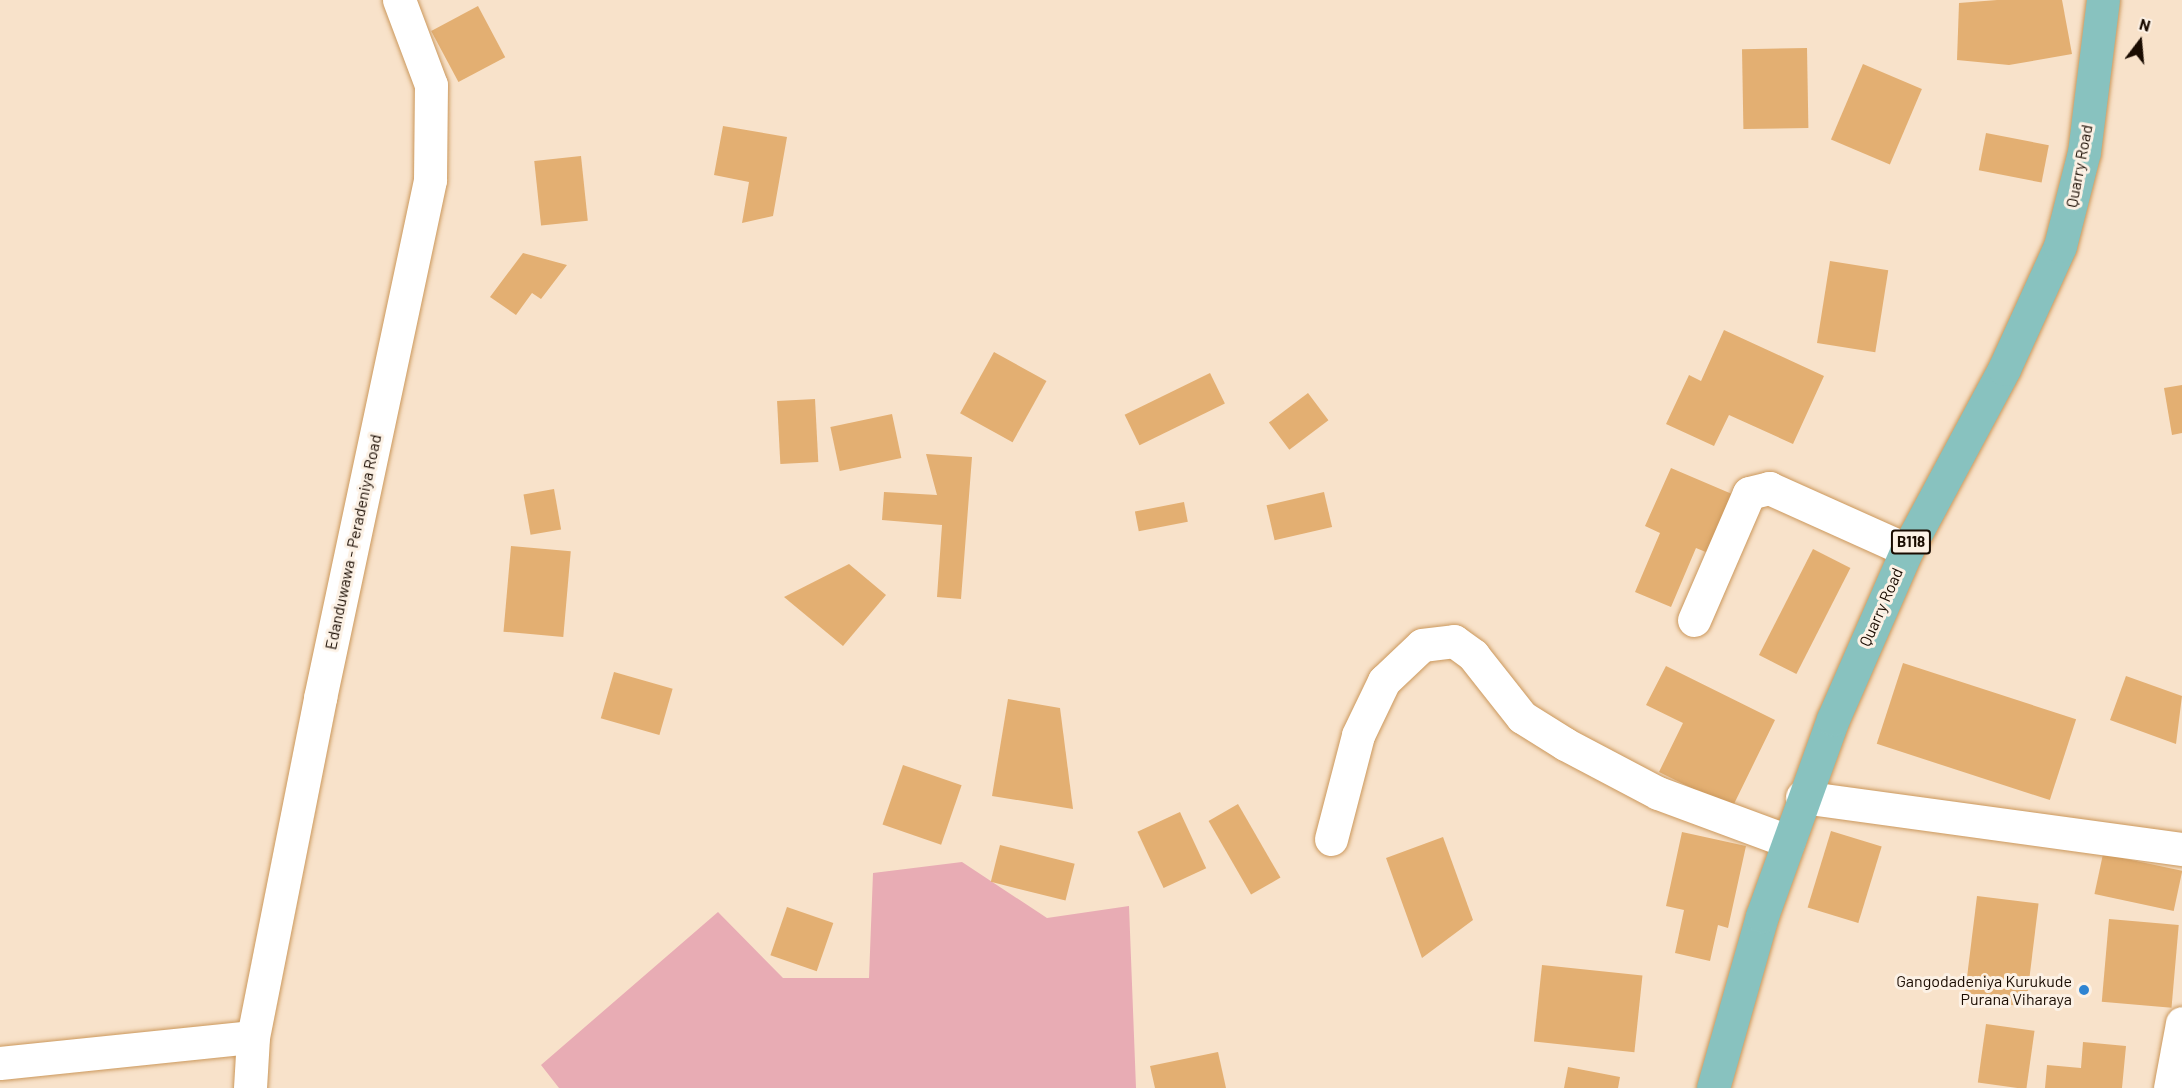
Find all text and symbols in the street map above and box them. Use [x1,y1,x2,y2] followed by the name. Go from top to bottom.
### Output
[2110,12,2170,72] north arrow
[2137,14,2153,35] text: N
[2062,123,2096,209] street label: Quarry Road
[321,433,385,651] street label: Edanduwawa - Peradeniya Road
[1890,530,1932,554] road number: B118
[1855,565,1907,649] street label: Quarry Road
[1896,971,2072,1009] place label: Gangodadeniya Kurukude Purana Viharaya
[2077,983,2091,997] marker: Gangodadeniya Kurukude Purana Viharaya

